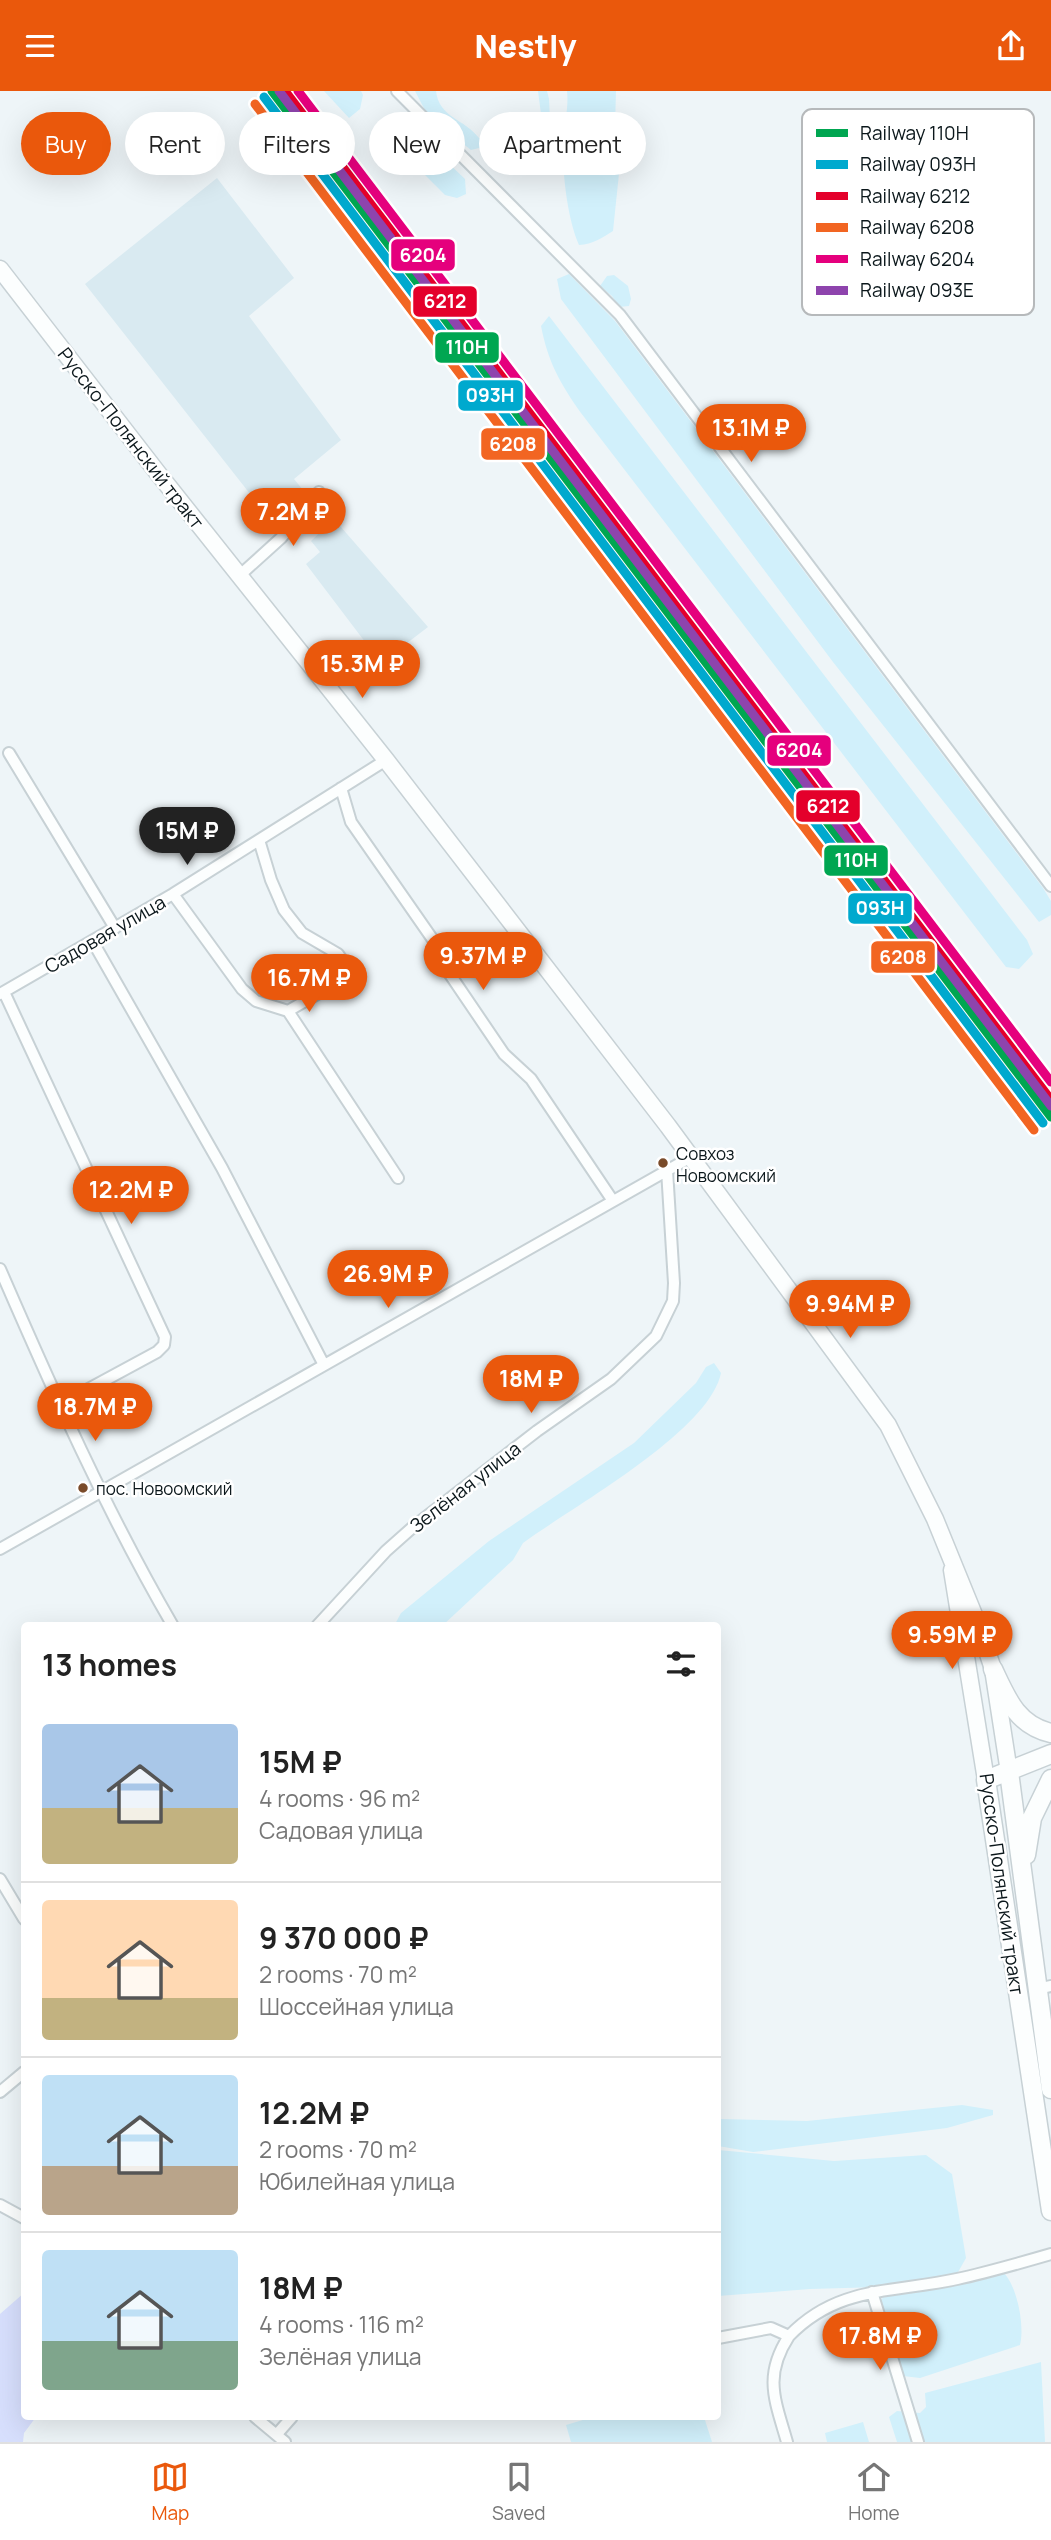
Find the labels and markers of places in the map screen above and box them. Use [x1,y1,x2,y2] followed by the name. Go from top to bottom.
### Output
[686,405,816,464] pin: 13.1M ₽
[236,489,350,548] pin: 7.2M ₽
[297,641,427,700] pin: 15.3M ₽
[138,807,236,867] pin: 15M ₽
[418,933,548,992] pin: 9.37M ₽
[244,955,374,1014] pin: 16.7M ₽
[676,1142,776,1187] place label: Совхоз Новоомский
[656,1156,670,1170] marker: Совхоз Новоомский
[66,1167,196,1226] pin: 12.2M ₽
[323,1251,453,1310] pin: 26.9M ₽
[785,1281,915,1340] pin: 9.94M ₽
[482,1355,580,1415] pin: 18M ₽
[30,1383,160,1443] pin: 18.7M ₽
[96,1477,232,1500] place label: пос. Новоомский
[76,1481,90,1495] marker: пос. Новоомский
[887,1611,1017,1671] pin: 9.59M ₽
[815,2313,945,2372] pin: 17.8M ₽

